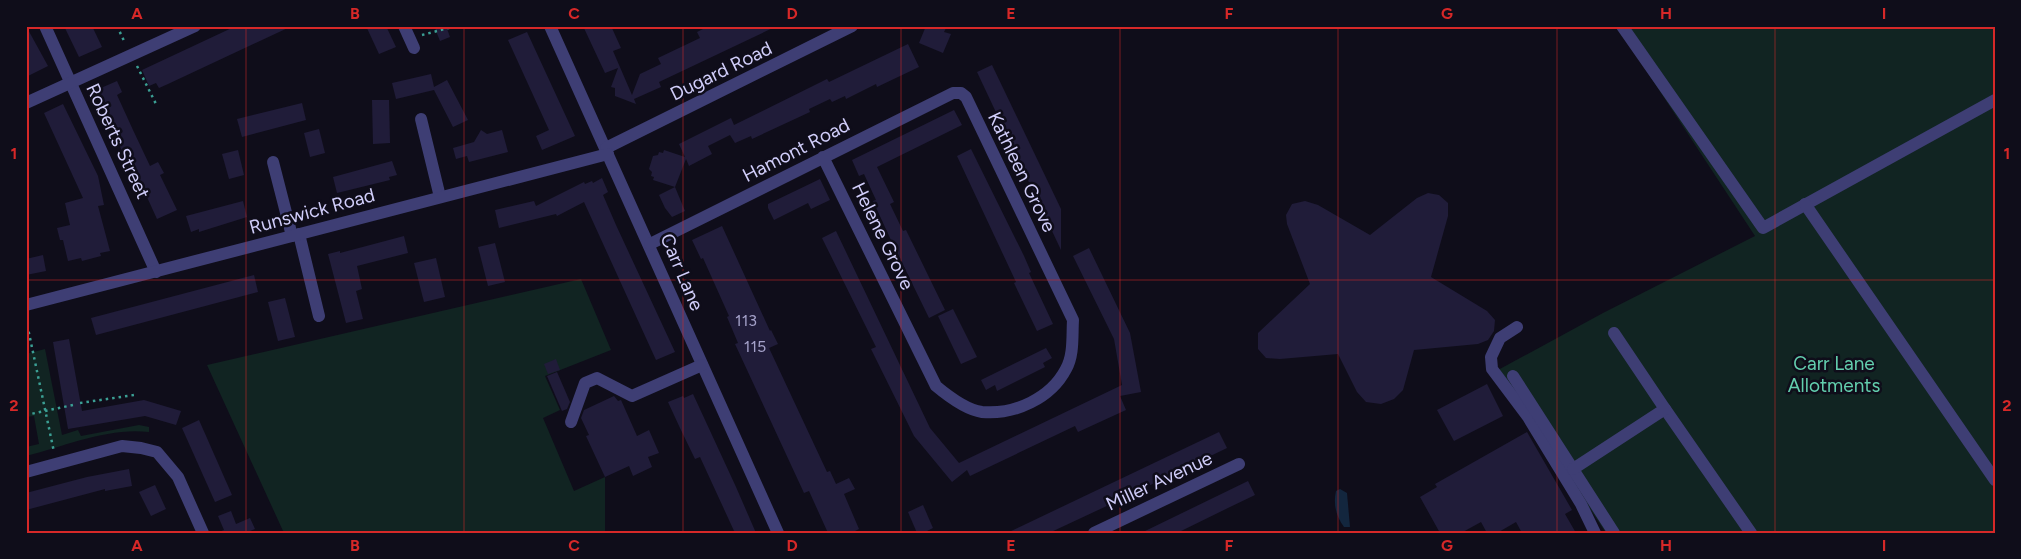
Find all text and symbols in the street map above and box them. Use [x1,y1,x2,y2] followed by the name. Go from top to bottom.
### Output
[131,4,143,23] text: A
[350,4,360,23] text: B
[568,4,580,23] text: C
[786,4,798,23] text: D
[1006,4,1016,23] text: E
[1225,4,1234,23] text: F
[1441,4,1453,23] text: G
[1660,4,1672,23] text: H
[1882,4,1886,23] text: I
[666,36,776,106] street label: Dugard Road
[81,80,155,202] street label: Roberts Street
[983,108,1061,236] street label: Kathleen Grove
[738,113,854,187] street label: Hamont Road
[11,144,17,163] text: 1
[2004,144,2010,163] text: 1
[847,179,919,293] street label: Helene Grove
[247,183,377,239] street label: Runswick Road
[655,230,709,314] street label: Carr Lane
[735,311,757,330] house number: 113
[744,337,766,356] house number: 115
[1788,352,1880,397] park label: Carr Lane Allotments
[9,396,19,415] text: 2
[2002,396,2012,415] text: 2
[1102,446,1216,516] street label: Miller Avenue
[131,536,143,555] text: A
[350,536,360,555] text: B
[568,536,580,555] text: C
[786,536,798,555] text: D
[1006,536,1016,555] text: E
[1225,536,1234,555] text: F
[1441,536,1453,555] text: G
[1660,536,1672,555] text: H
[1882,536,1886,555] text: I

